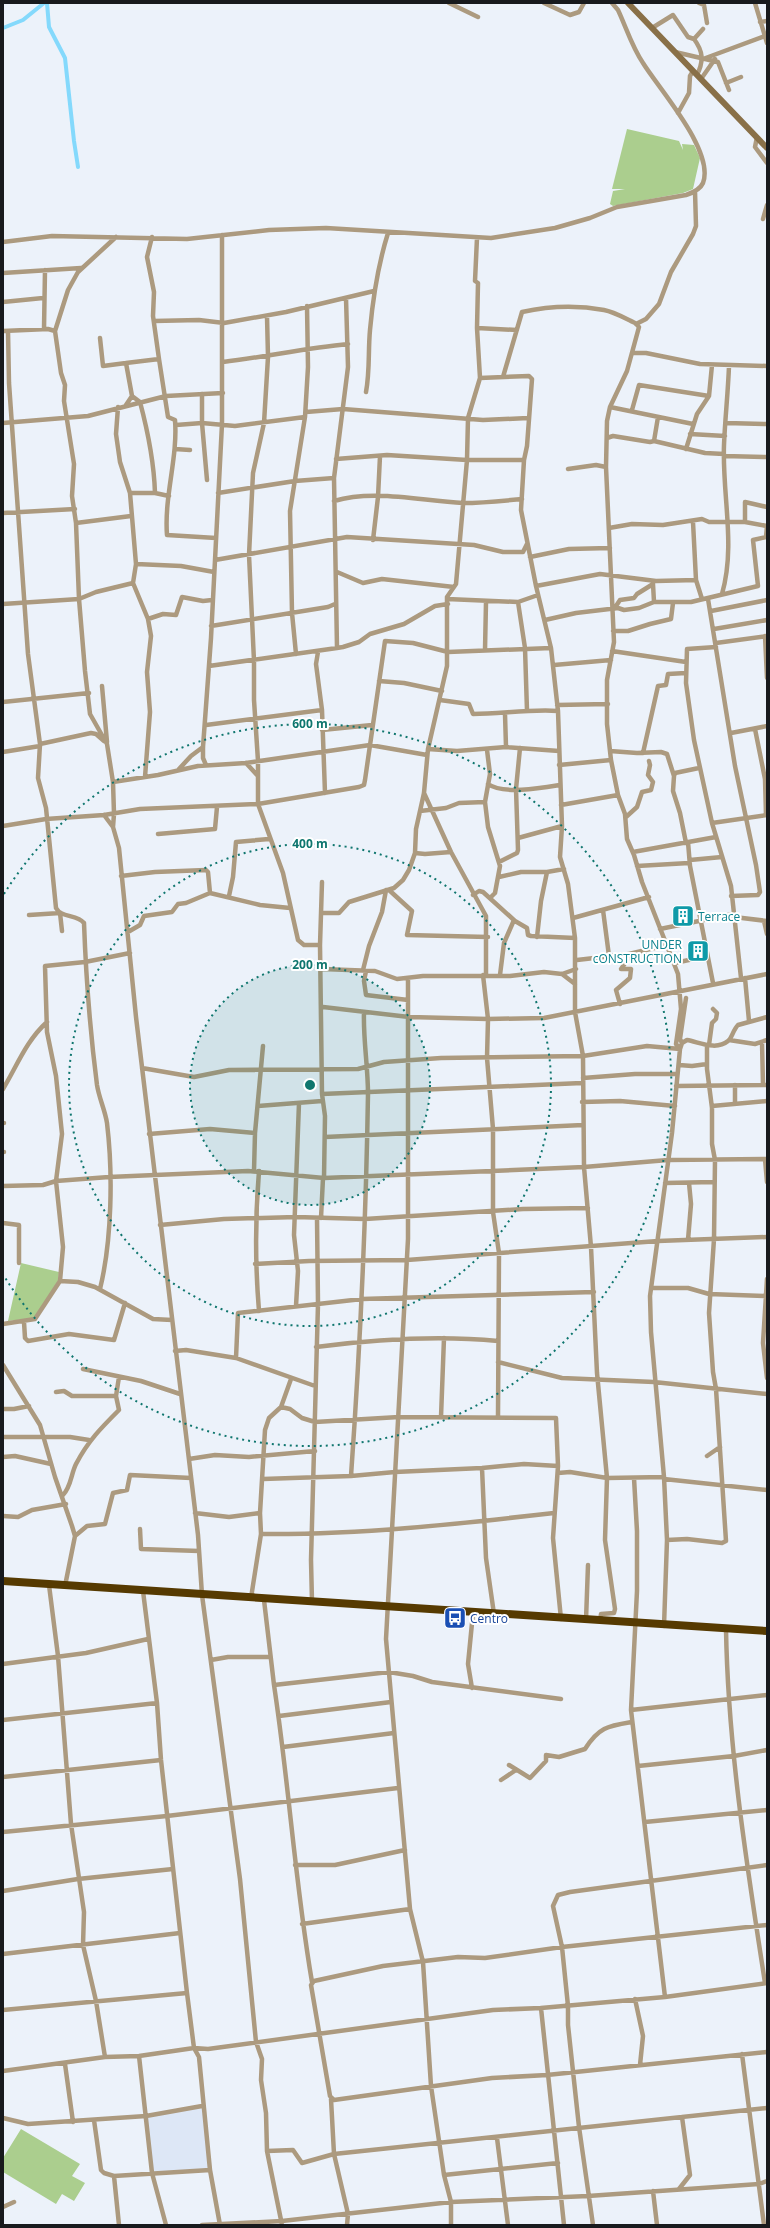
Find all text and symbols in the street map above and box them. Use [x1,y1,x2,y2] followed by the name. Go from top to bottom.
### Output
[292,715,328,732] text: 600 m
[292,835,328,852] text: 400 m
[670,903,696,929] building icon: Terrace
[698,908,741,925] place label: Terrace
[593,936,683,967] place label: UNDER cONSTRUCTION
[685,938,711,964] building icon: UNDER cONSTRUCTION
[292,956,328,973] text: 200 m
[303,1078,317,1092] centre of rings
[442,1605,468,1631] bus stop icon: Centro
[470,1610,508,1627] place label: Centro

